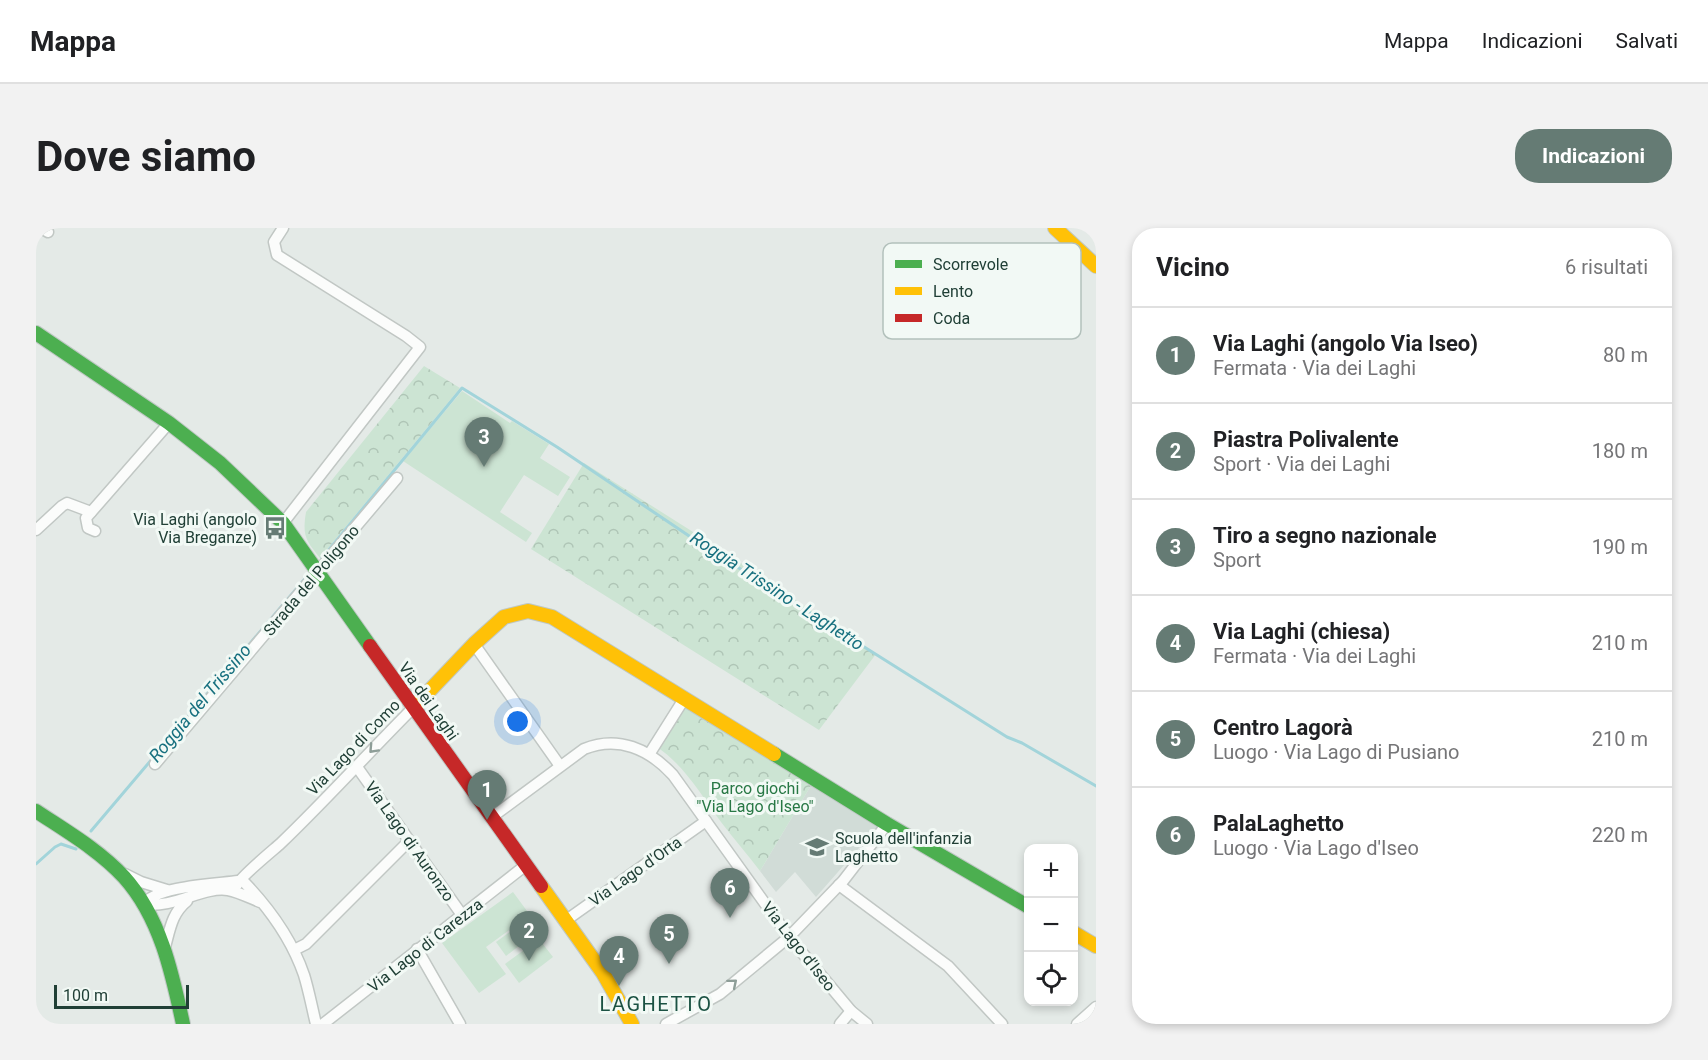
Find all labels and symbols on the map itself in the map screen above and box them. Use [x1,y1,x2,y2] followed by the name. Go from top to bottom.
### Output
[883,243,1081,339] legend
[933,255,1008,274] text: Scorrevole
[933,282,973,301] text: Lento
[933,309,970,328] text: Coda
[464,418,504,467] pin: 3
[133,510,257,547] place label: Via Laghi (angolo Via Breganze)
[262,515,288,541] bus stop icon: Via Laghi (angolo Via Breganze)
[260,521,363,640] street label: Strada del Poligono
[687,527,868,655] water label: Roggia Trissino - Laghetto
[144,639,255,766] water label: Roggia del Trissino
[395,659,463,744] street label: Via dei Laghi
[303,696,404,799] street label: Via Lago di Como
[503,707,532,736] your location
[370,742,381,753] one-way arrow
[468,770,506,820] pin: 1
[361,778,458,905] street label: Via Lago di Auronzo
[696,779,814,816] park label: Parco giochi "Via Lago d'Iseo"
[835,829,972,866] place label: Scuola dell'infanzia Laghetto
[585,832,685,910] street label: Via Lago d'Orta
[804,834,830,860] school or university icon: Scuola dell'infanzia Laghetto
[710,868,750,918] pin: 6
[364,895,487,996] street label: Via Lago di Carezza
[758,898,839,995] street label: Via Lago d'Iseo
[510,912,548,961] pin: 2
[650,914,688,964] pin: 5
[600,936,638,986] pin: 4
[726,979,737,990] one-way arrow
[54,982,189,1010] scale bar
[600,992,712,1016] district label: LAGHETTO

